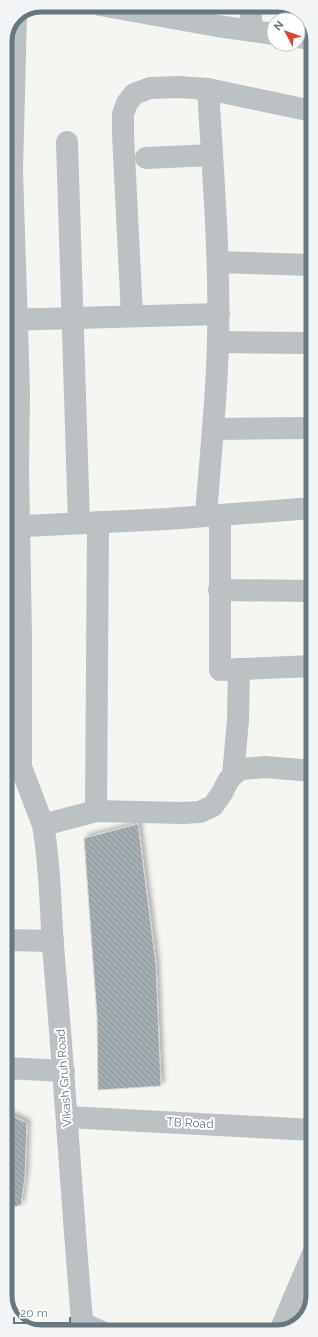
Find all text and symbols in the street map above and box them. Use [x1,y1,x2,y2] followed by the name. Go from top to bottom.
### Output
[266,12,306,52] north arrow
[271,18,286,33] text: N
[54,1028,74,1128] street label: Vikash Gruh Road
[166,1115,214,1131] street label: TB Road
[14,1299,70,1325] scale bar
[20,1306,48,1320] text: 20 m

